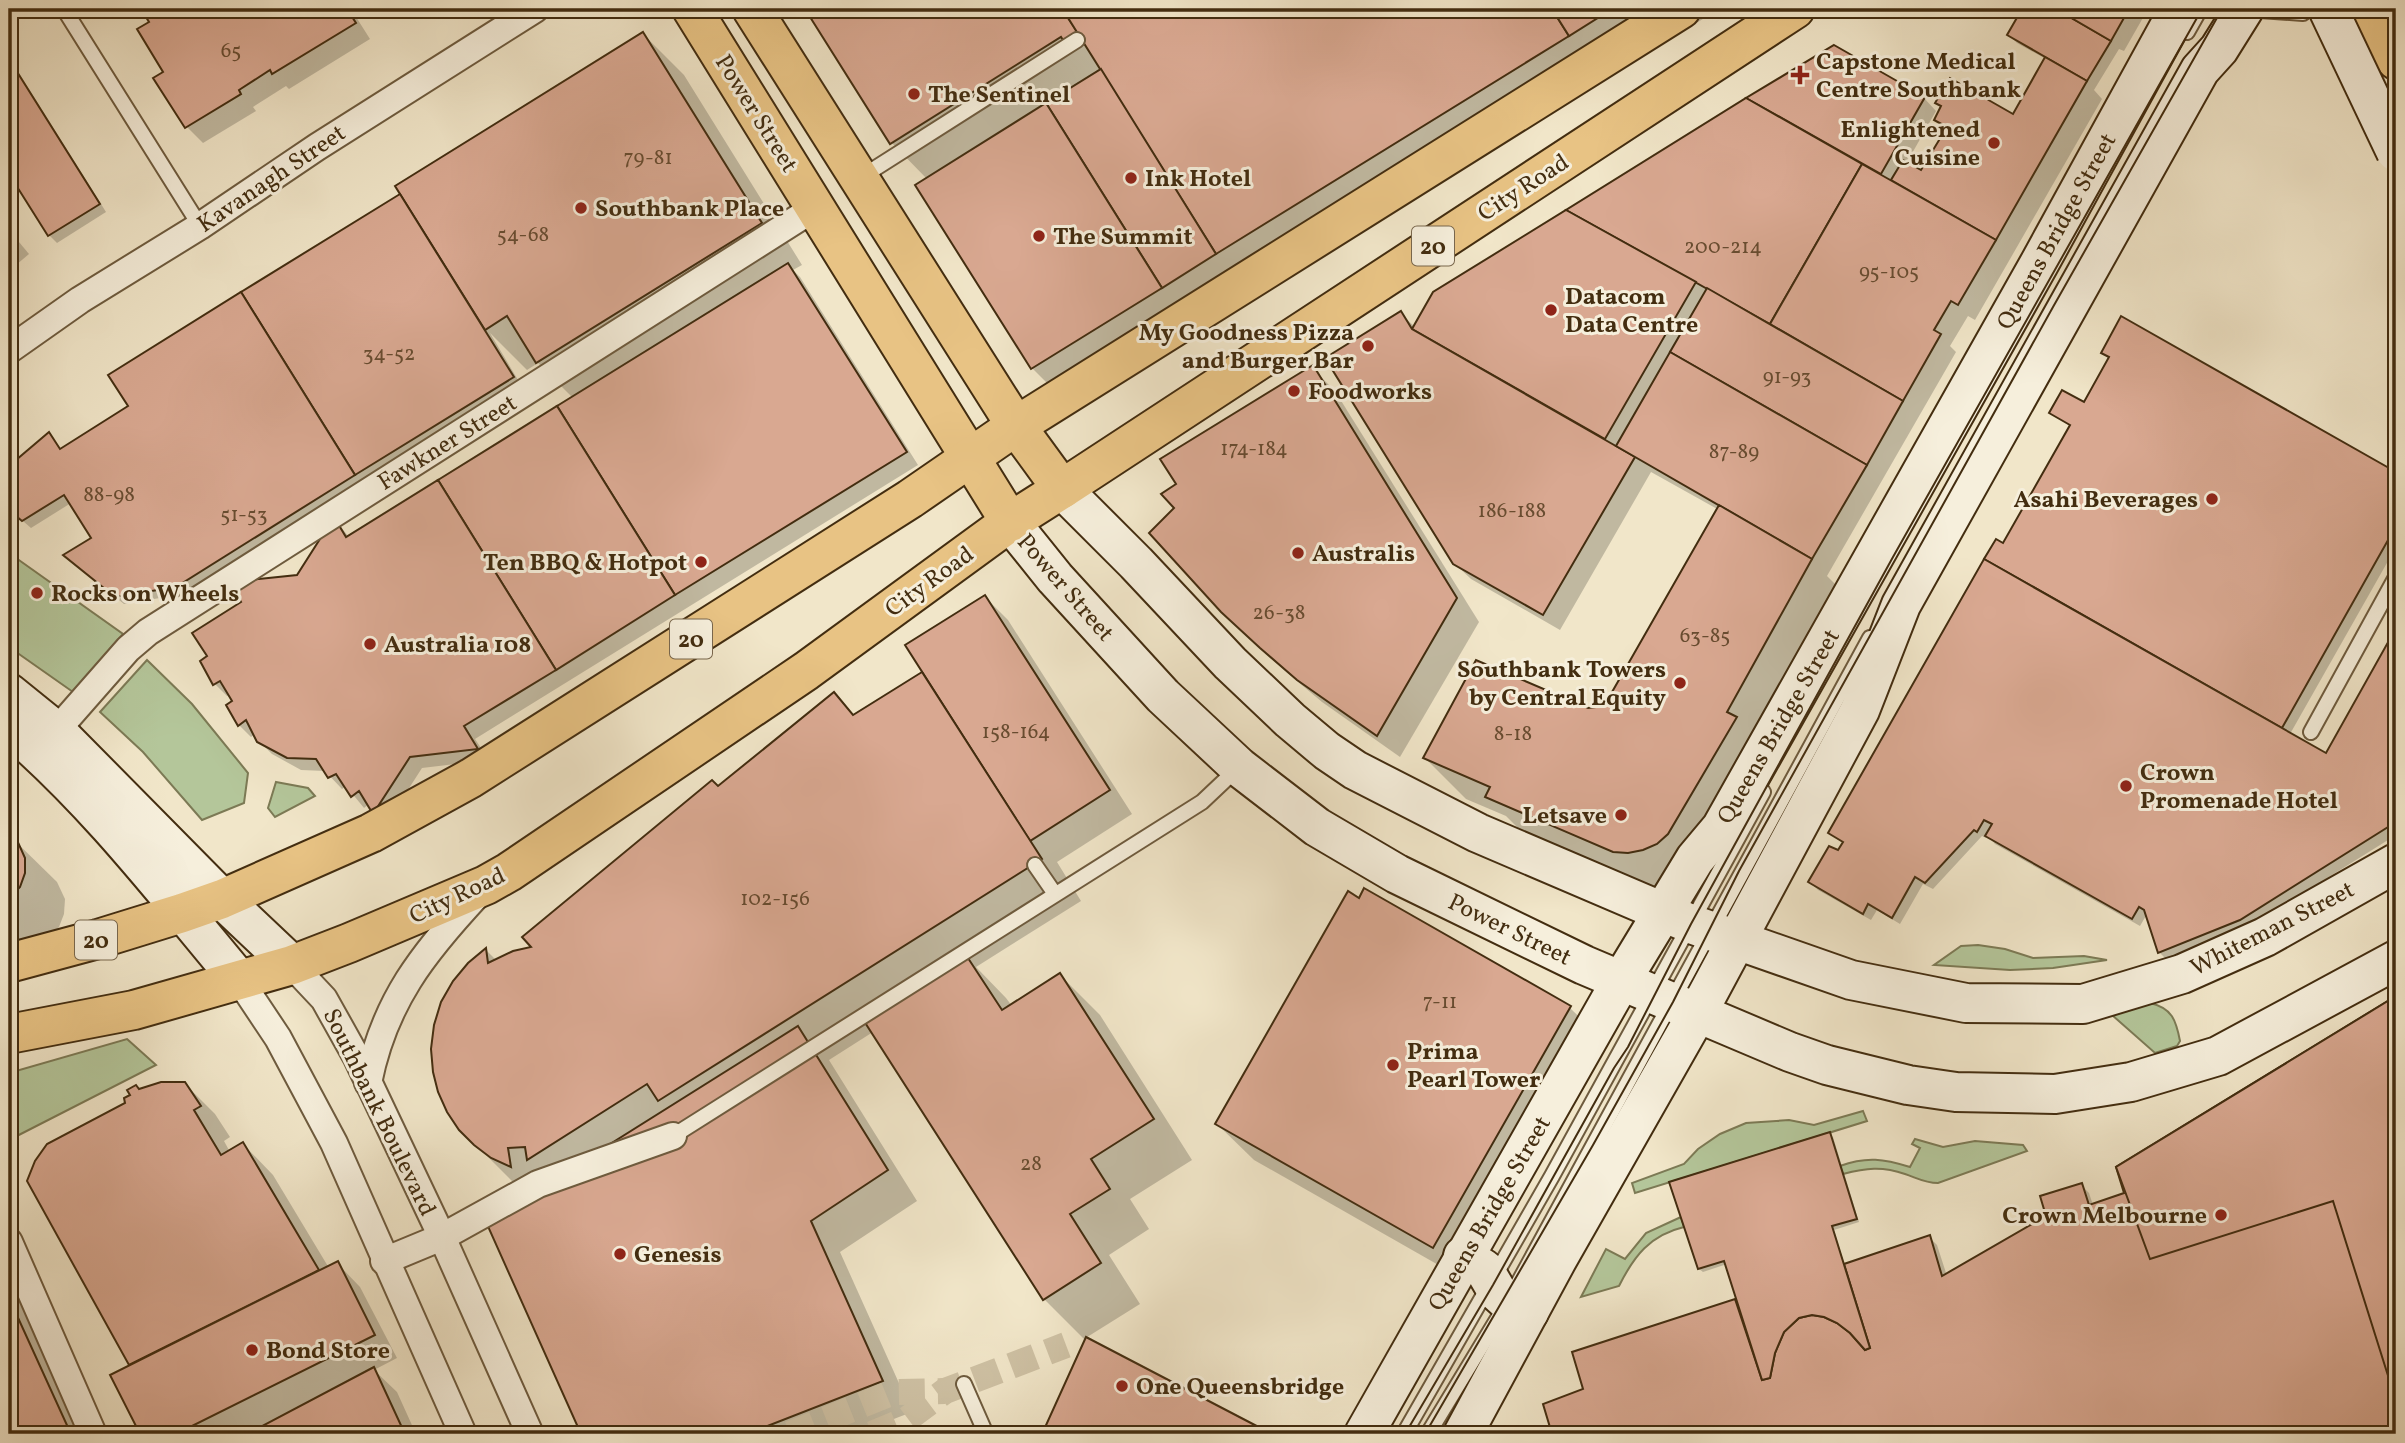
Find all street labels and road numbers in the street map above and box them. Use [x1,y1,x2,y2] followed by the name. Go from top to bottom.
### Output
[706,48,805,180] street label: Power Street
[191,117,353,242] street label: Kavanagh Street
[1989,127,2126,337] street label: Queens Bridge Street
[1472,146,1576,231] street label: City Road
[1412,227,1454,266] road number: 20
[372,387,524,500] street label: Fawkner Street
[1008,527,1121,650] street label: Power Street
[879,539,982,627] street label: City Road
[670,620,712,659] road number: 20
[1710,623,1850,831] street label: Queens Bridge Street
[404,860,512,934] street label: City Road
[2185,874,2361,986] street label: Whiteman Street
[1442,886,1577,975] street label: Power Street
[75,920,117,959] road number: 20
[313,1003,443,1223] street label: Southbank Boulevard
[1421,1110,1561,1318] street label: Queens Bridge Street

